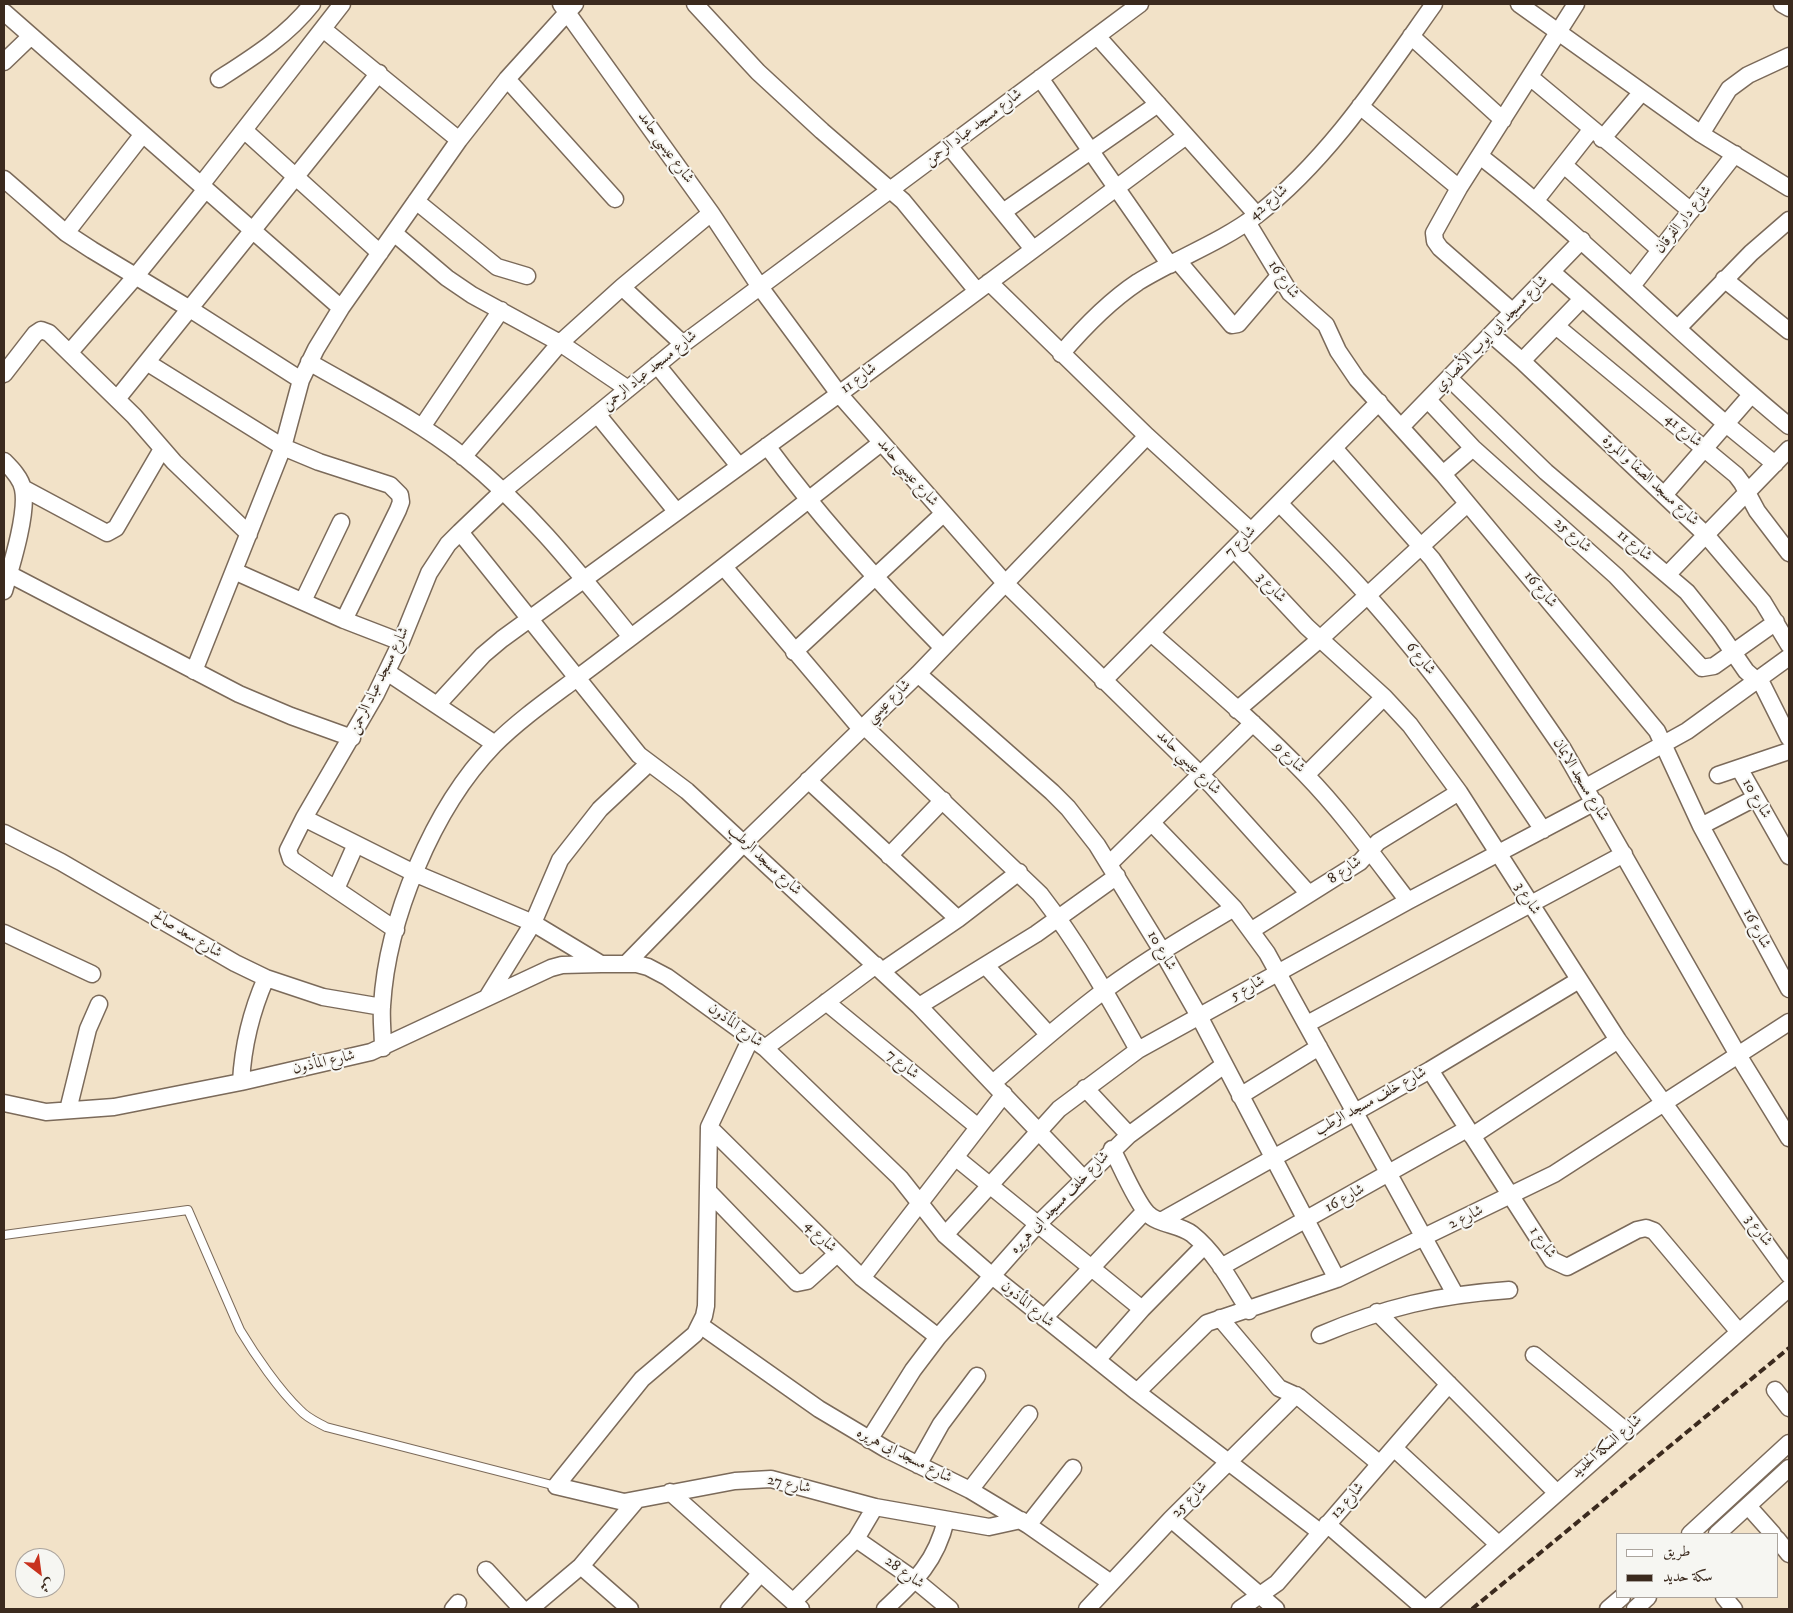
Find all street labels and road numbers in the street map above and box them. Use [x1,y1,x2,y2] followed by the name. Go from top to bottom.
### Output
[922,86,1026,170] street label: شارع مسجد عباد الرحمن
[633,109,697,187] street label: شارع عيسي حامد
[1246,182,1292,224] street label: شارع 42
[1652,182,1716,258] street label: شارع دار الفرقان
[1263,257,1303,303] street label: شارع 16
[1432,272,1552,396] street label: شارع مسجد ابى ايوب الأنصاري
[599,327,701,415] street label: شارع مسجد عباد الرحمن
[838,360,880,398] street label: شارع 11
[1661,410,1705,452] street label: شارع 41
[1598,432,1702,530] street label: شارع مسجد الصفا و المروة
[873,435,941,511] street label: شارع عيسي حامد
[1550,515,1594,557] street label: شارع 25
[1222,522,1260,562] street label: شارع 7
[1613,526,1655,566] street label: شارع 11
[1519,568,1561,612] street label: شارع 16
[1253,569,1289,607] street label: شارع 3
[346,624,414,738] street label: شارع مسجد عباد الرحمن
[1401,639,1439,679] street label: شارع 6
[863,676,915,728] street label: شارع عيسي
[1152,727,1224,799] street label: شارع عيسي حامد
[1548,735,1612,825] street label: شارع مسجد الايمان
[1270,739,1308,777] street label: شارع 9
[1738,776,1774,822] street label: شارع 10
[723,822,805,900] street label: شارع مسجد الرطب
[1325,853,1365,889] street label: شارع 8
[1510,879,1544,919] street label: شارع 3
[1738,906,1774,952] street label: شارع 16
[149,907,225,963] street label: شارع سعد صالح
[1143,928,1179,974] street label: شارع 10
[1228,972,1268,1006] street label: شارع 5
[704,1000,766,1052] street label: شارع المأذون
[882,1046,922,1084] street label: شارع 7
[291,1047,357,1079] street label: شارع المأذون
[1312,1064,1430,1140] street label: شارع خلف مسجد الرطب
[1006,1148,1114,1258] street label: شارع خلف مسجد ابى هريره
[1322,1181,1368,1217] street label: شارع 16
[1446,1202,1486,1234] street label: شارع 2
[1740,1212,1776,1250] street label: شارع 3
[800,1217,840,1257] street label: شارع 4
[1525,1224,1559,1262] street label: شارع 1
[997,1278,1057,1332] street label: شارع المأذون
[1568,1411,1646,1483] street label: شارع السكة الحديد
[853,1424,955,1488] street label: شارع مسجد ابى هريره
[766,1472,812,1498] street label: شارع 27
[1168,1478,1212,1522] street label: شارع 25
[1327,1479,1369,1523] street label: شارع 12
[881,1553,927,1593] street label: شارع 28

